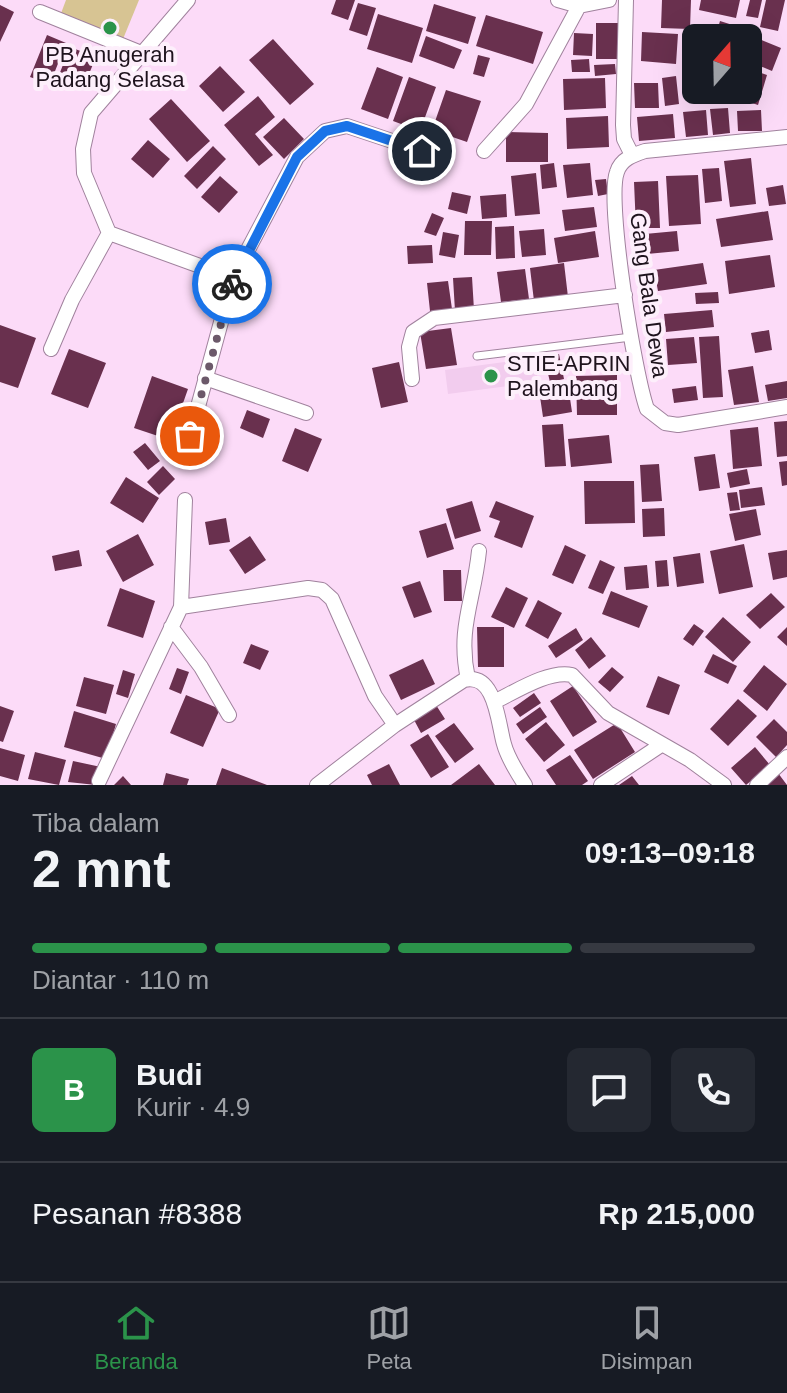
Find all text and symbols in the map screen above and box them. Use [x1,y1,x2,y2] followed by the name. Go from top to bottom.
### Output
[101,19,119,37] marker: PB Anugerah Padang Selasa
[682,24,762,104] north arrow
[682,24,762,104] map controls
[35,42,185,92] place label: PB Anugerah Padang Selasa
[388,117,456,185] pin
[400,129,444,173] icon: home
[625,211,673,380] street label: Gang Bala Dewa
[192,244,272,324] courier
[210,262,254,306] icon: bike
[507,351,630,401] place label: STIE-APRIN Palembang
[482,367,500,385] marker: STIE-APRIN Palembang
[156,402,224,470] pin
[168,414,212,458] icon: bag
[32,808,160,838] text: Tiba dalam
[585,836,755,869] text: 09:13–09:18
[32,840,171,898] text: 2 mnt
[32,965,209,995] text: Diantar · 110 m
[567,1048,651,1132] button: chat
[671,1048,755,1132] button: phone
[136,1058,203,1091] text: Budi
[63,1073,85,1106] text: B
[136,1092,250,1122] text: Kurir · 4.9
[32,1197,242,1230] text: Pesanan #8388
[598,1197,755,1230] text: Rp 215,000
[94,1301,178,1375] tab: Beranda
[367,1301,412,1375] tab: Peta
[601,1301,693,1375] tab: Disimpan

